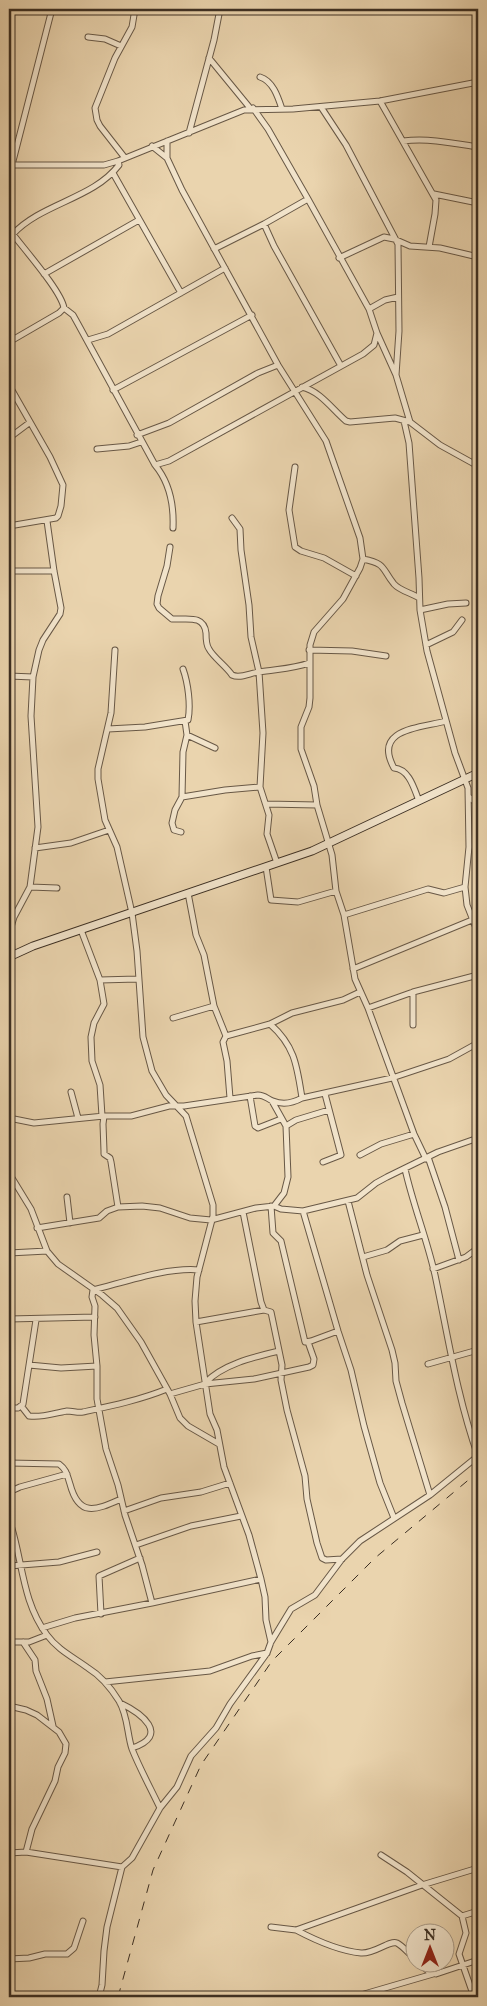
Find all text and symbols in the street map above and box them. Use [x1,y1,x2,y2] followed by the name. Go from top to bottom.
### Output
[404,1924,454,1974] north arrow
[424,1927,436,1944] text: N

